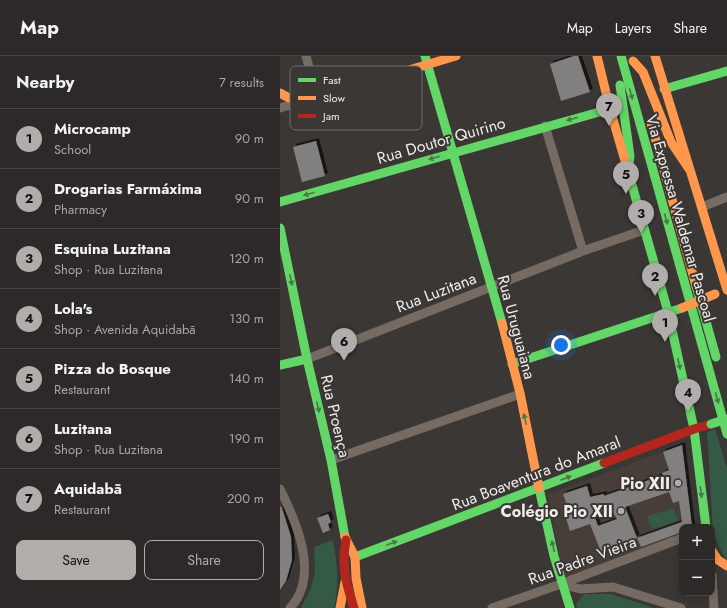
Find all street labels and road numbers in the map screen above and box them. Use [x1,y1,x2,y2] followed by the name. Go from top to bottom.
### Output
[374,111,508,170] street label: Rua Doutor Quirino
[640,112,721,324] street label: Via Expressa Waldemar Pascoal
[393,267,480,318] street label: Rua Luzitana
[492,273,541,382] street label: Rua Uruguaiana
[315,372,356,460] street label: Rua Proença
[448,431,624,516] street label: Rua Boaventura do Amaral
[525,530,639,591] street label: Rua Padre Vieira

